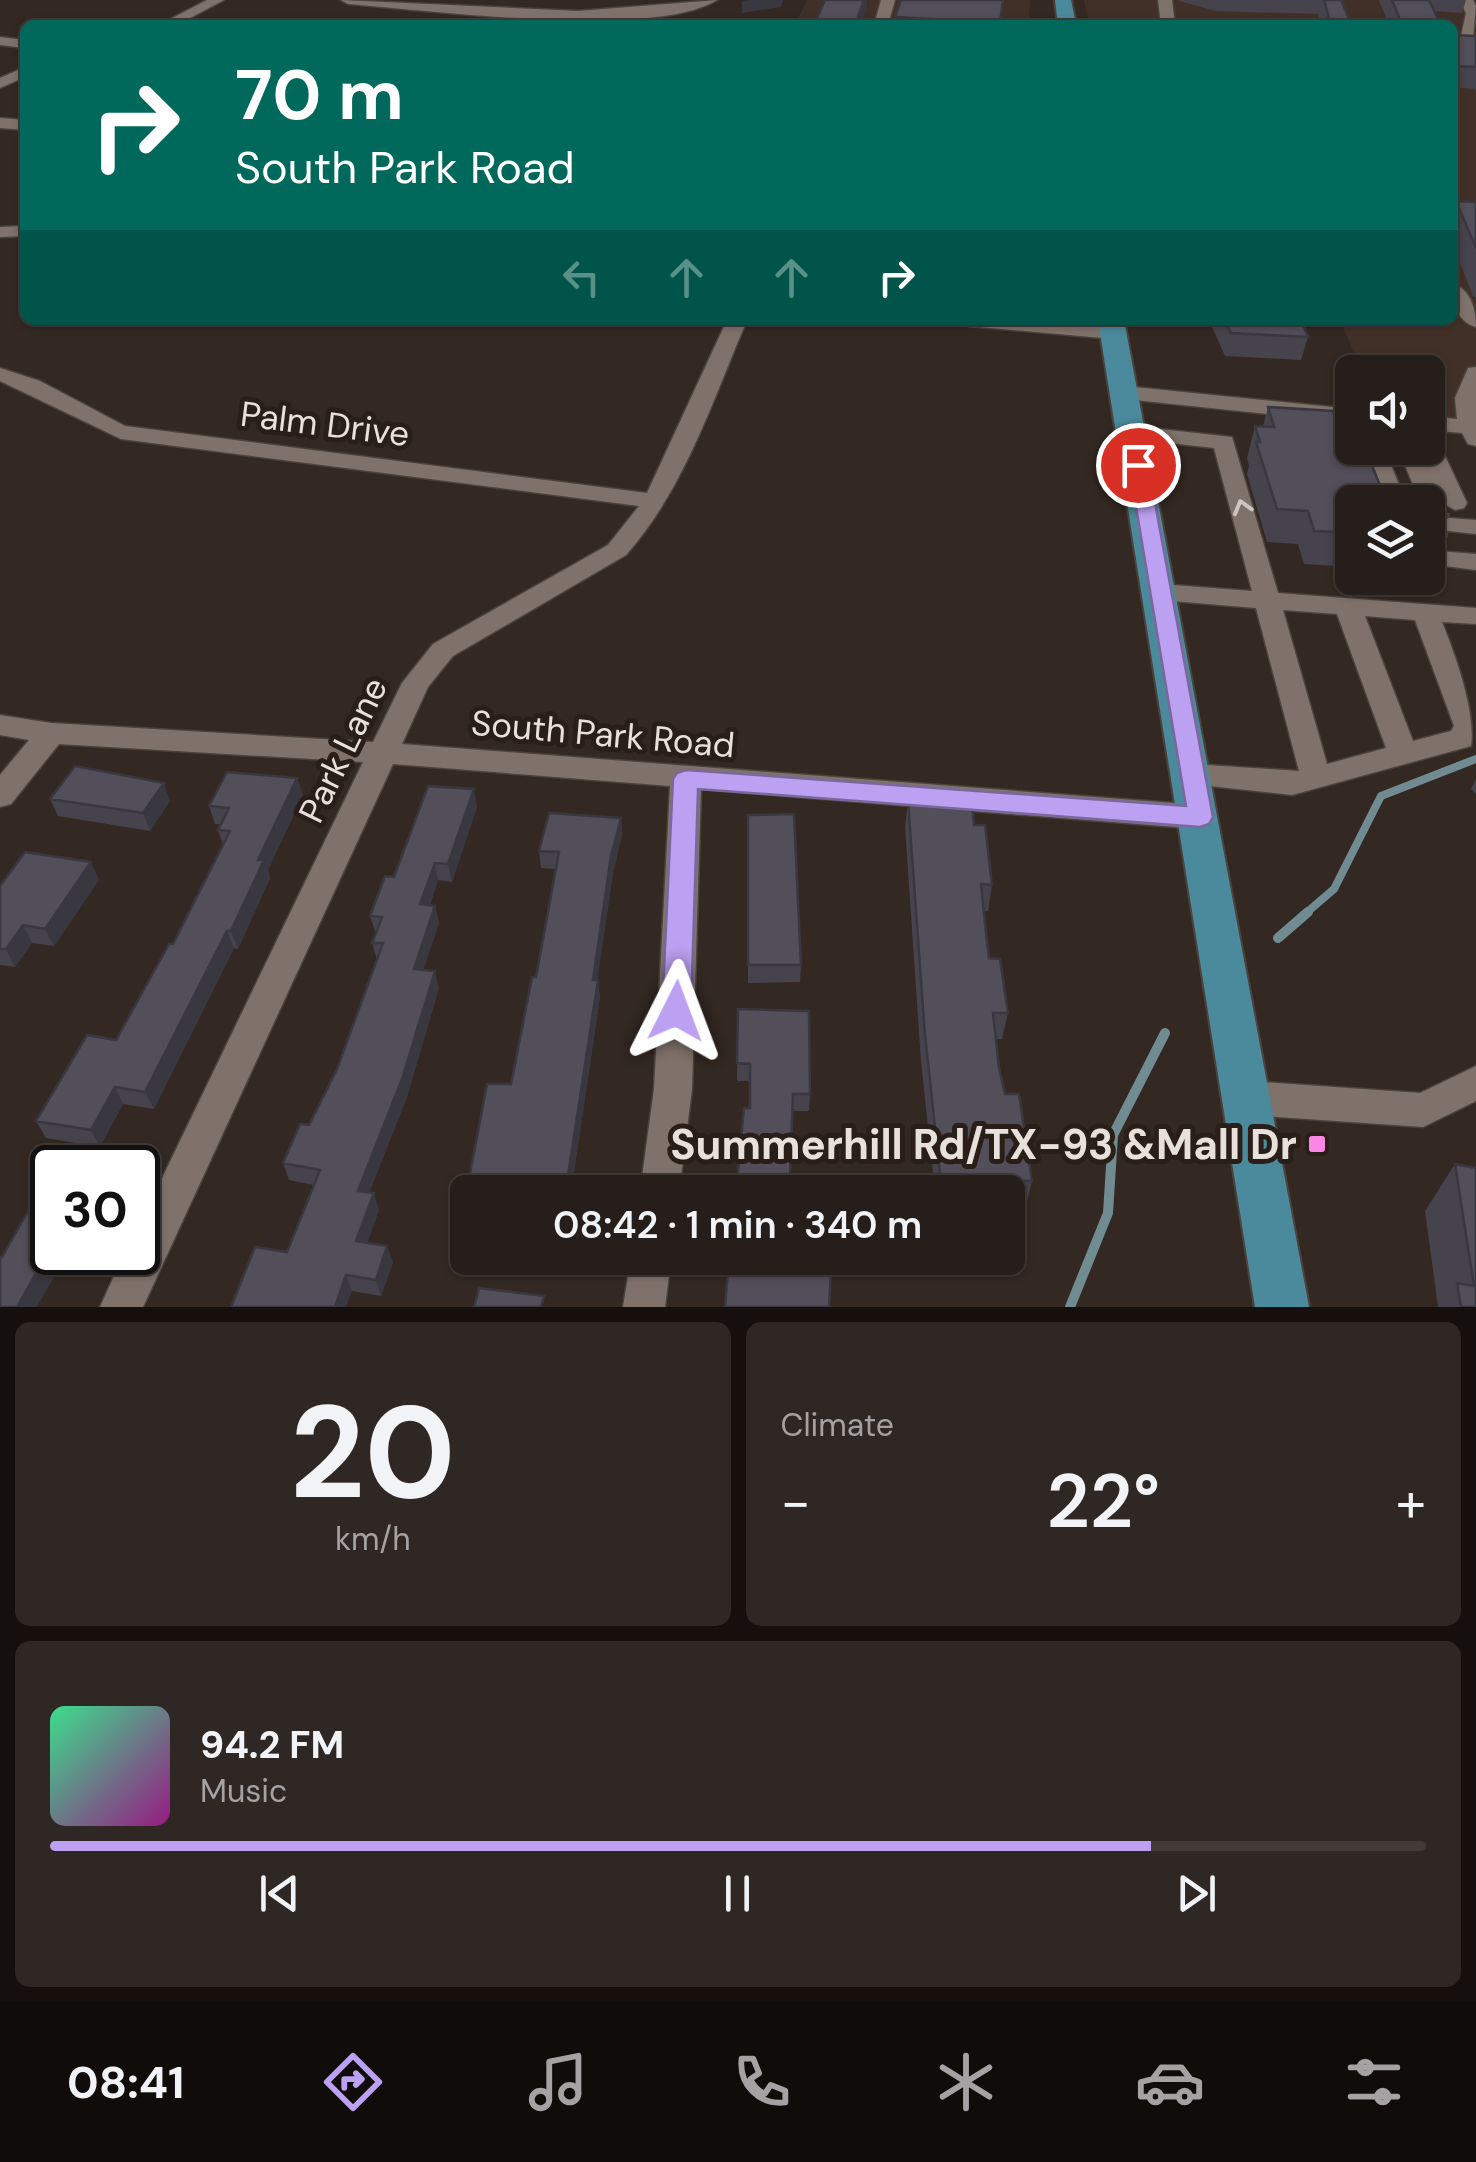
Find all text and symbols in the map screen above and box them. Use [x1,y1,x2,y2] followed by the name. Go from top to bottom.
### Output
[235,50,404,141] text: 70 m
[70,60,200,190] icon: right
[235,138,575,197] text: South Park Road
[554,250,609,305] icon: left
[659,250,714,305] icon: ahead
[764,250,819,305] icon: ahead
[869,250,924,305] icon: right
[1335,355,1445,595] map controls
[1335,355,1445,465] button: sound
[238,391,412,457] street label: Palm Drive
[1096,423,1181,508] pin
[1111,438,1166,493] icon: arrive
[1335,485,1445,595] button: layers
[1233,499,1254,516] one-way arrow
[288,670,398,830] street label: Park Lane
[469,700,737,768] street label: South Park Road
[624,959,728,1063] position arrow
[670,1117,1297,1172] place label: Summerhill Rd/TX-93 &Mall Dr
[1306,1133,1328,1155] marker: Summerhill Rd/TX-93 &Mall Dr
[30,1145,160,1275] speed limit sign: 30
[553,1200,922,1250] text: 08:42 · 1 min · 340 m
[290,1368,456,1537] text: 20
[781,1404,894,1446] text: Climate
[1047,1453,1160,1550] text: 22°
[781,1466,811,1538] text: −
[1396,1466,1426,1538] text: +
[335,1518,411,1560] text: km/h
[200,1720,344,1770] text: 94.2 FM
[200,1770,287,1812] text: Music
[252,1866,307,1921] icon: previous
[710,1866,765,1921] icon: pause
[1169,1866,1224,1921] icon: next
[318,2047,388,2117] icon: directions
[523,2047,593,2117] icon: music
[727,2047,797,2117] icon: phone
[931,2047,1001,2117] icon: climate
[1135,2047,1205,2117] icon: car
[1339,2047,1409,2117] icon: filters
[67,2053,184,2112] text: 08:41

